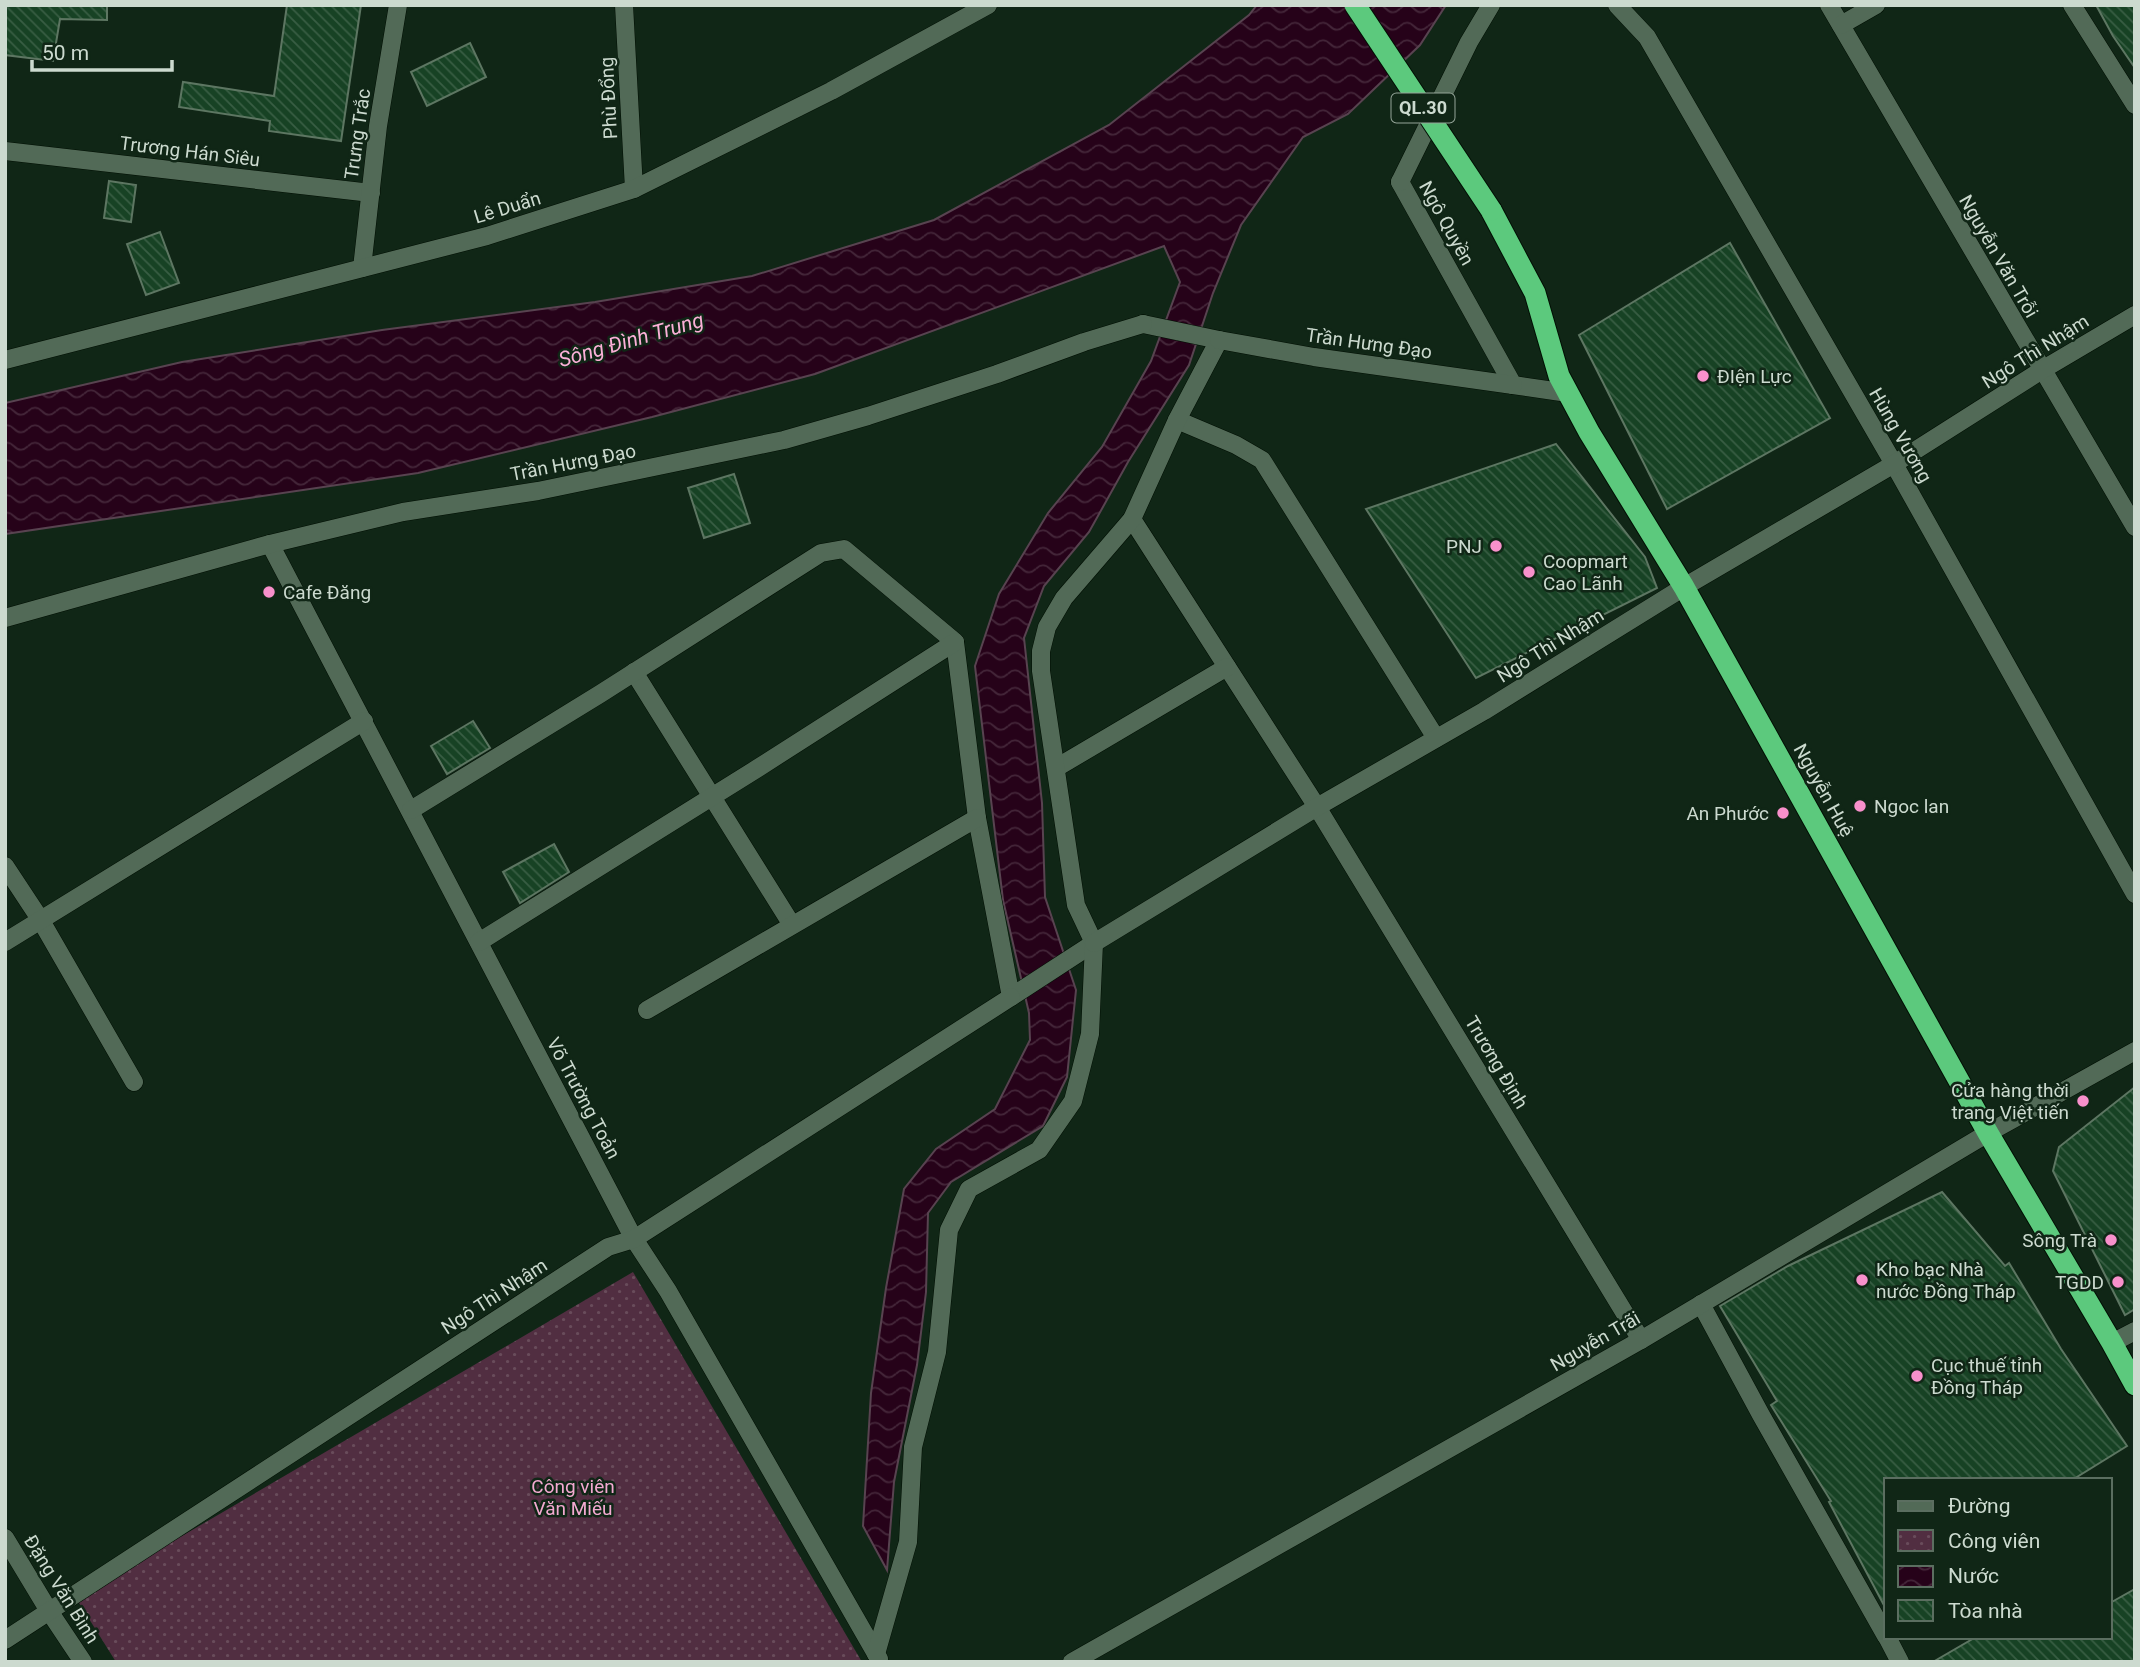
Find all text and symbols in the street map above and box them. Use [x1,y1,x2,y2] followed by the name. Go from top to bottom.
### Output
[32,28,172,72] scale bar
[42,41,89,65] text: 50 m
[595,56,622,140] street label: Phù Đổng
[340,87,375,181] street label: Trưng Trắc
[1392,94,1454,122] road number: QL.30
[119,131,261,172] street label: Trương Hán Siêu
[1414,177,1479,269] street label: Ngô Quyền
[471,186,543,229] street label: Lê Duẩn
[1954,191,2043,322] street label: Nguyễn Văn Trỗi
[556,308,706,372] water label: Sông Đình Trung
[1978,309,2093,393] street label: Ngô Thì Nhậm
[1304,323,1434,364] street label: Trần Hưng Đạo
[1717,365,1792,388] place label: ĐIện Lực
[1695,368,1711,384] marker: ĐIện Lực
[1864,384,1937,487] street label: Hùng Vương
[508,439,638,486] street label: Trần Hưng Đạo
[1446,535,1482,558] place label: PNJ
[1488,538,1504,554] marker: PNJ
[1543,550,1628,595] place label: Coopmart Cao Lãnh
[1521,564,1537,580] marker: Coopmart Cao Lãnh
[283,581,371,604] place label: Cafe Đăng
[261,584,277,600] marker: Cafe Đăng
[1493,603,1608,687] street label: Ngô Thì Nhậm
[1789,740,1859,841] street label: Nguyễn Huệ
[1874,795,1949,818] place label: Ngoc lan
[1852,798,1868,814] marker: Ngoc lan
[1686,802,1769,825] place label: An Phước
[1775,805,1791,821] marker: An Phước
[1460,1012,1533,1113] street label: Trương Định
[542,1034,625,1163] street label: Võ Trường Toản
[1951,1079,2069,1124] place label: Cửa hàng thời trang Việt tiến
[2075,1093,2091,1109] marker: Cửa hàng thời trang Việt tiến
[2022,1229,2097,1252] place label: Sông Trà
[2103,1232,2119,1248] marker: Sông Trà
[437,1254,552,1339] street label: Ngô Thì Nhậm
[1876,1258,2016,1303] place label: Kho bạc Nhà nước Đồng Tháp
[2055,1271,2104,1294] place label: TGDD
[1854,1272,1870,1288] marker: Kho bạc Nhà nước Đồng Tháp
[2110,1274,2126,1290] marker: TGDD
[1546,1306,1644,1376] street label: Nguyễn Trãi
[1931,1354,2042,1399] place label: Cục thuế tỉnh Đồng Tháp
[1909,1368,1925,1384] marker: Cục thuế tỉnh Đồng Tháp
[531,1475,615,1520] park label: Công viên Văn Miếu
[1884,1478,2112,1639] legend
[1948,1494,2010,1518] text: Đường
[1948,1529,2040,1553] text: Công viên
[19,1531,104,1648] street label: Đặng Văn Bình
[1948,1564,1999,1588] text: Nước
[1948,1599,2023,1623] text: Tòa nhà

